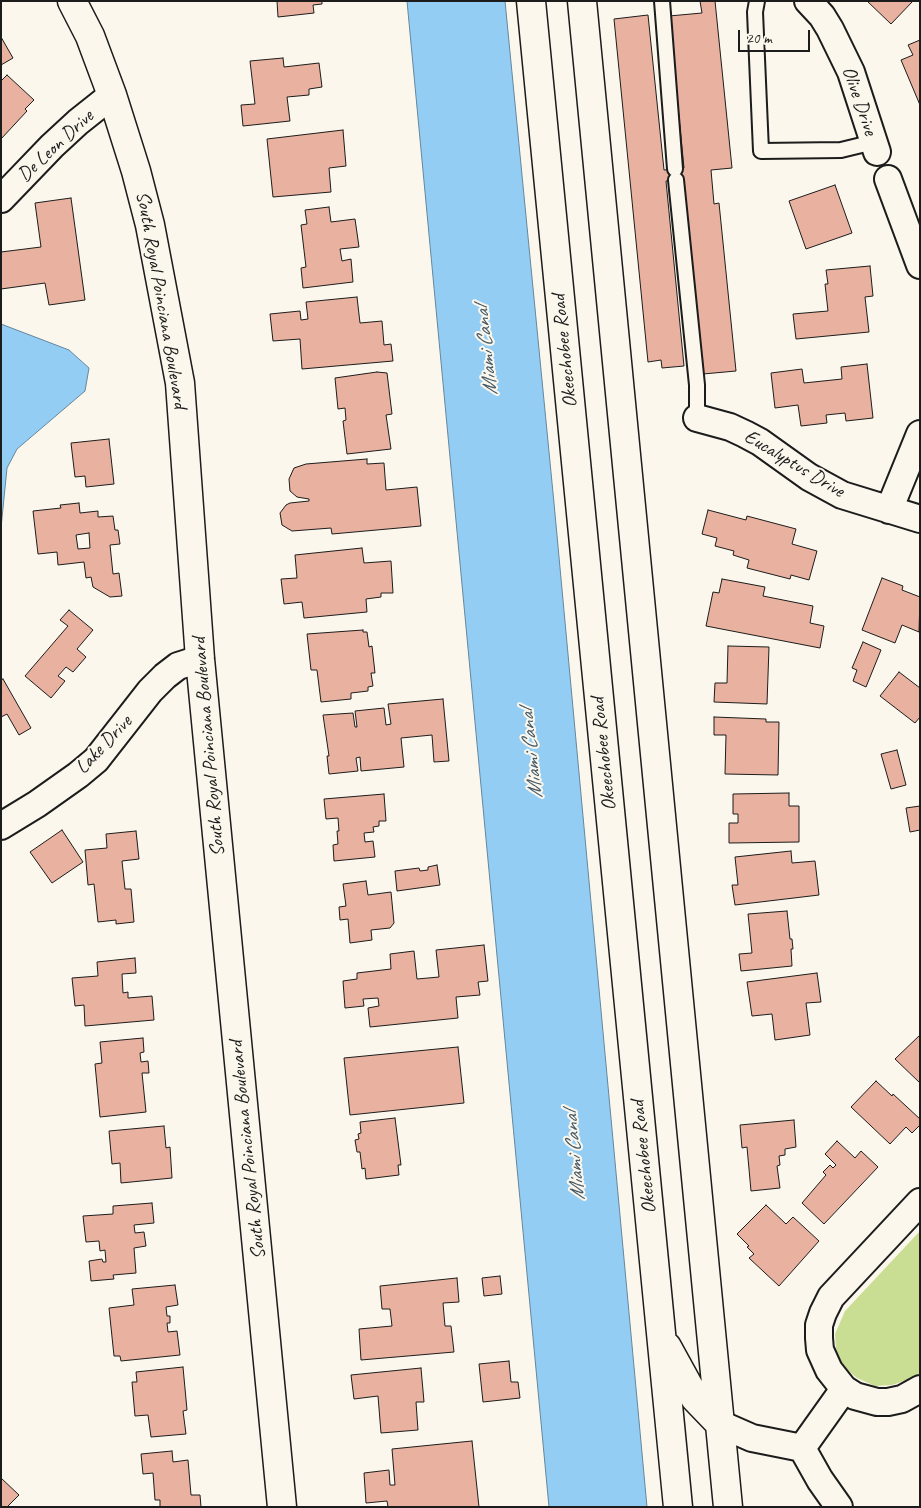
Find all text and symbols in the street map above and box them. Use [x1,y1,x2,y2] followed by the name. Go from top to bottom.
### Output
[741,20,814,52] scale bar
[746,29,772,48] text: 20 m
[836,63,882,139] street label: Olive Drive
[13,105,99,187] street label: De Leon Drive
[130,190,192,410] street label: South Royal Poinciana Boulevard
[547,293,583,409] street label: Okeechobee Road
[470,305,504,397] water label: Miami Canal
[740,425,848,503] street label: Eucalyptus Drive
[187,636,231,858] street label: South Royal Poinciana Boulevard
[586,696,622,812] street label: Okeechobee Road
[515,708,549,800] water label: Miami Canal
[71,711,137,779] street label: Lake Drive
[225,1039,271,1261] street label: South Royal Poinciana Boulevard
[626,1099,662,1215] street label: Okeechobee Road
[559,1111,591,1201] water label: Miami Canal

